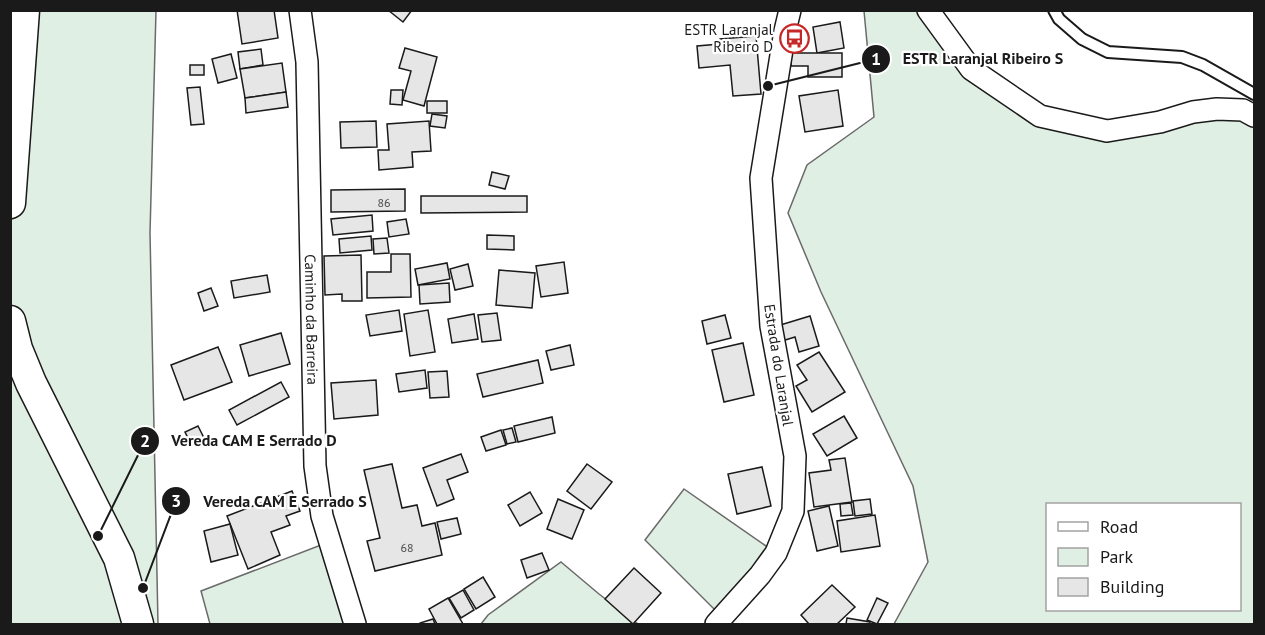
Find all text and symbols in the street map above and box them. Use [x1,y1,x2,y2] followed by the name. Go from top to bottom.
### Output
[684,20,774,56] place label: ESTR Laranjal Ribeiro D
[778,22,810,54] bus stop icon: ESTR Laranjal Ribeiro D
[861,42,1075,76] callout: ESTR Laranjal Ribeiro S
[871,47,881,70] text: 1
[903,48,1063,68] text: ESTR Laranjal Ribeiro S
[377,195,391,210] house number: 86
[301,254,323,385] street label: Caminho da Barreira
[760,303,798,428] street label: Estrada do Laranjal
[130,424,349,458] callout: Vereda CAM E Serrado D
[140,429,150,452] text: 2
[170,430,337,450] text: Vereda CAM E Serrado D
[161,484,378,518] callout: Vereda CAM E Serrado S
[171,489,181,512] text: 3
[202,491,367,511] text: Vereda CAM E Serrado S
[1046,503,1241,611] legend
[1100,515,1138,538] text: Road
[400,540,414,555] house number: 68
[1100,545,1133,568] text: Park
[1100,575,1164,598] text: Building

